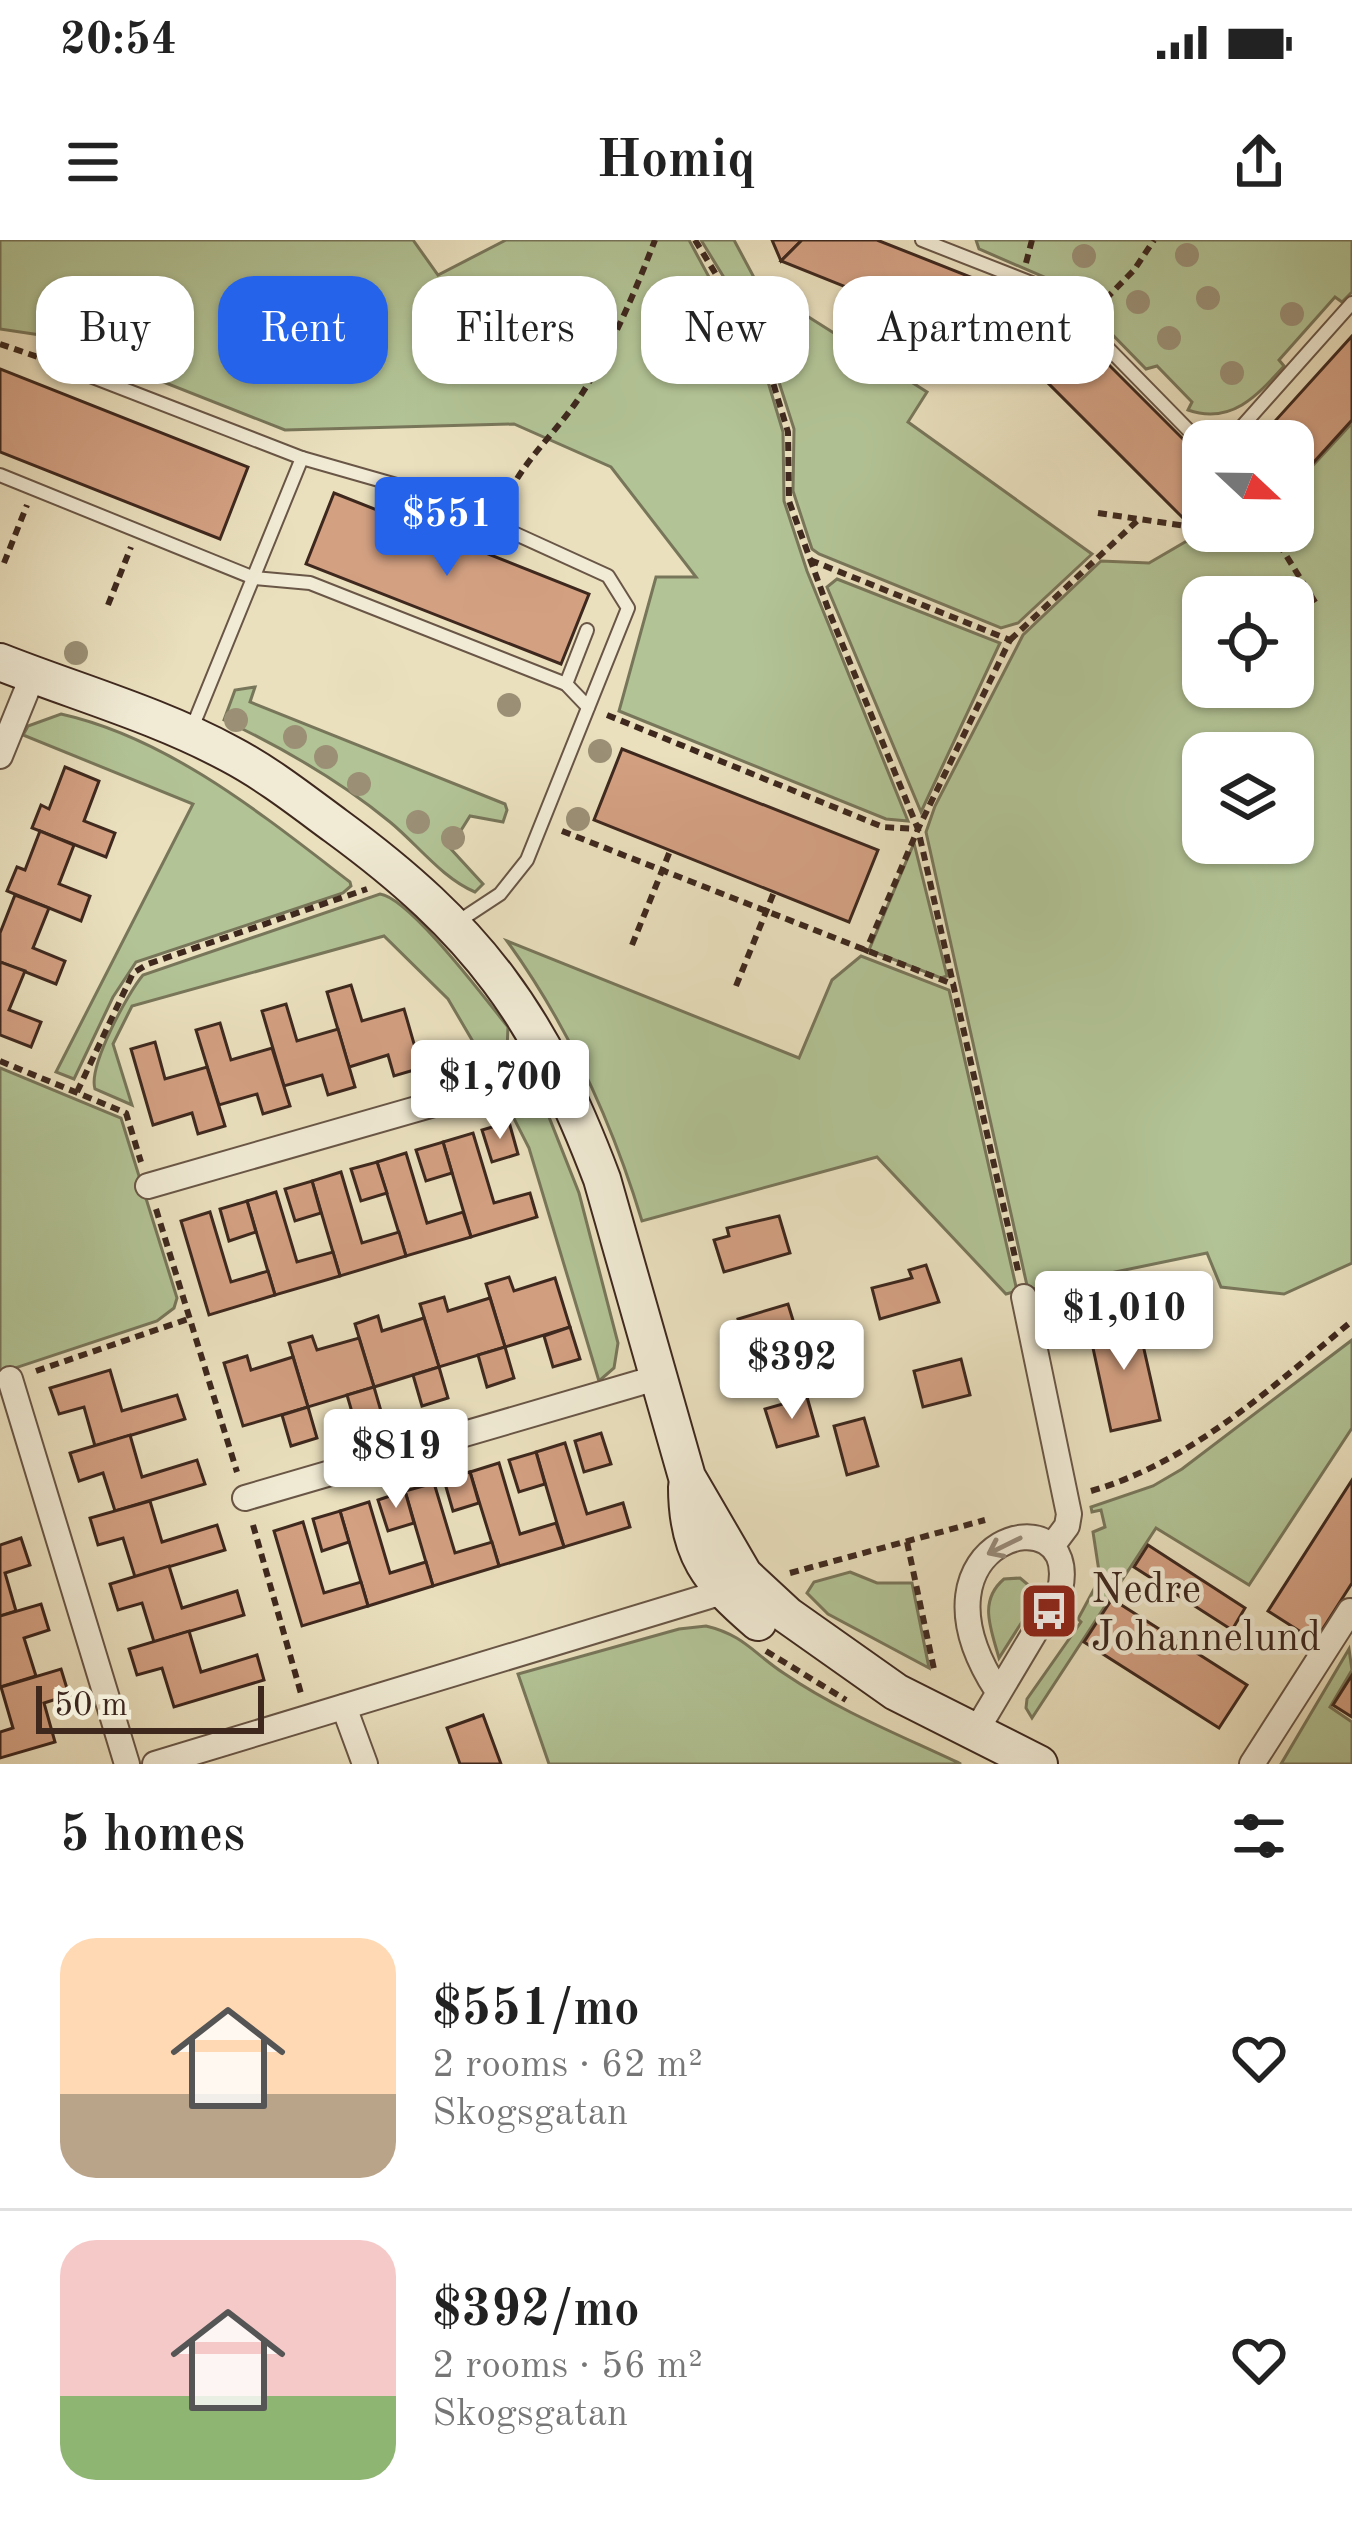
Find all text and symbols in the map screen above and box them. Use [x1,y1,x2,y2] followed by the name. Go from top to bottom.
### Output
[60,19,177,64] text: 20:54
[60,129,126,195] icon: menu
[1226,129,1292,195] icon: share
[596,135,756,189] text: Homiq
[36,276,194,384] chip: Buy
[218,276,388,384] chip: Rent
[412,276,617,384] chip: Filters
[641,276,809,384] chip: New
[833,276,1114,384] chip: Apartment
[1182,420,1314,552] north arrow
[1182,420,1314,864] map controls
[376,477,518,579] pin: $551
[402,496,492,535] text: $551
[1182,576,1314,708] button: locate
[1182,732,1314,864] button: layers
[402,1040,598,1142] pin: $1,700
[438,1059,562,1098] text: $1,700
[1026,1271,1222,1373] pin: $1,010
[1062,1290,1186,1329] text: $1,010
[721,1320,863,1422] pin: $392
[747,1339,837,1378] text: $392
[325,1409,467,1511] pin: $819
[351,1428,441,1467] text: $819
[987,1535,1022,1558] one-way arrow
[1091,1570,1321,1660] place label: Nedre Johannelund
[1018,1580,1080,1642] bus stop icon: Nedre Johannelund
[36,1680,264,1733] scale bar
[54,1690,128,1723] text: 50 m
[1226,1803,1292,1869] icon: filters
[60,1811,245,1862] text: 5 homes
[432,1985,640,2036] text: $551/mo
[156,1986,300,2130] icon: home
[1226,2025,1292,2091] icon: heart
[432,2046,703,2085] text: 2 rooms · 62 m²
[432,2094,628,2133] text: Skogsgatan
[432,2286,640,2337] text: $392/mo
[156,2288,300,2432] icon: home
[1226,2327,1292,2393] icon: heart
[432,2347,703,2386] text: 2 rooms · 56 m²
[432,2395,628,2434] text: Skogsgatan

